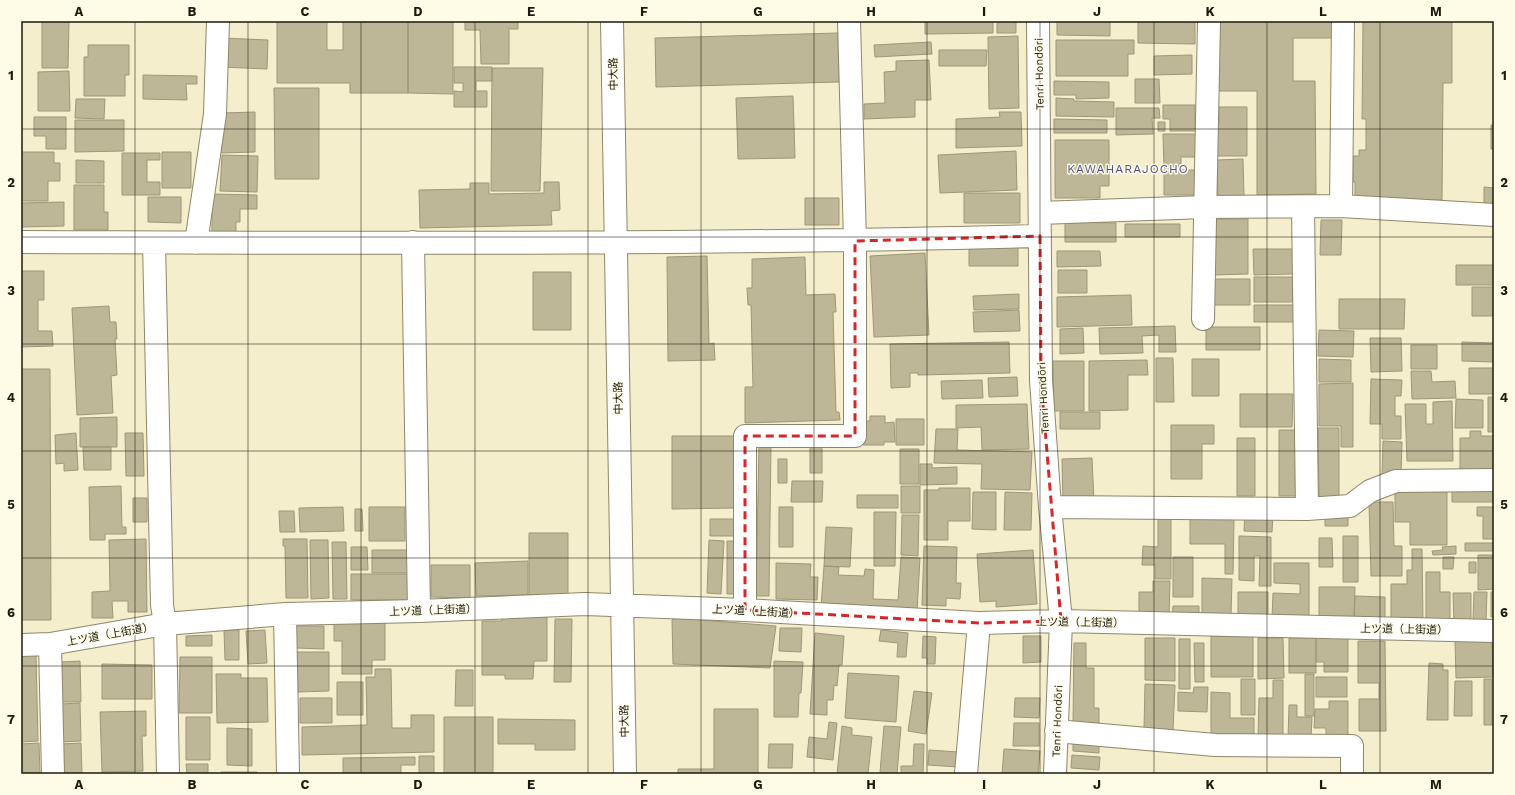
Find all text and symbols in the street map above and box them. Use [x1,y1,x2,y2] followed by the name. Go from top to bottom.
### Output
[75,4,84,19] text: A
[188,4,197,19] text: B
[301,4,310,19] text: C
[413,4,423,19] text: D
[527,4,535,19] text: E
[640,4,648,19] text: F
[753,4,763,19] text: G
[866,4,876,19] text: H
[982,4,986,19] text: I
[1093,4,1101,19] text: J
[1205,4,1215,19] text: K
[1319,4,1327,19] text: L
[1430,4,1442,19] text: M
[1032,38,1047,110] street label: Tenri Hondōri
[607,57,620,91] street label: 中大路
[8,68,14,83] text: 1
[1501,68,1507,83] text: 1
[1067,162,1189,176] district label: KAWAHARAJOCHO
[7,175,15,190] text: 2
[1500,175,1508,190] text: 2
[7,283,15,298] text: 3
[1500,283,1508,298] text: 3
[1035,362,1052,434] street label: Tenri Hondōri
[612,381,625,415] street label: 中大路
[7,390,16,405] text: 4
[1500,390,1509,405] text: 4
[7,497,15,512] text: 5
[1500,497,1508,512] text: 5
[389,602,477,619] street label: 上ツ道（上街道）
[712,603,800,620] street label: 上ツ道（上街道）
[7,605,15,620] text: 6
[1500,605,1508,620] text: 6
[1036,615,1124,630] street label: 上ツ道（上街道）
[66,620,155,649] street label: 上ツ道（上街道）
[1360,622,1448,637] street label: 上ツ道（上街道）
[1050,685,1065,757] street label: Tenri Hondōri
[618,704,631,738] street label: 中大路
[7,712,15,727] text: 7
[1500,712,1508,727] text: 7
[75,777,84,792] text: A
[188,777,197,792] text: B
[301,777,310,792] text: C
[413,777,423,792] text: D
[527,777,535,792] text: E
[640,777,648,792] text: F
[753,777,763,792] text: G
[866,777,876,792] text: H
[982,777,986,792] text: I
[1093,777,1101,792] text: J
[1205,777,1215,792] text: K
[1319,777,1327,792] text: L
[1430,777,1442,792] text: M

